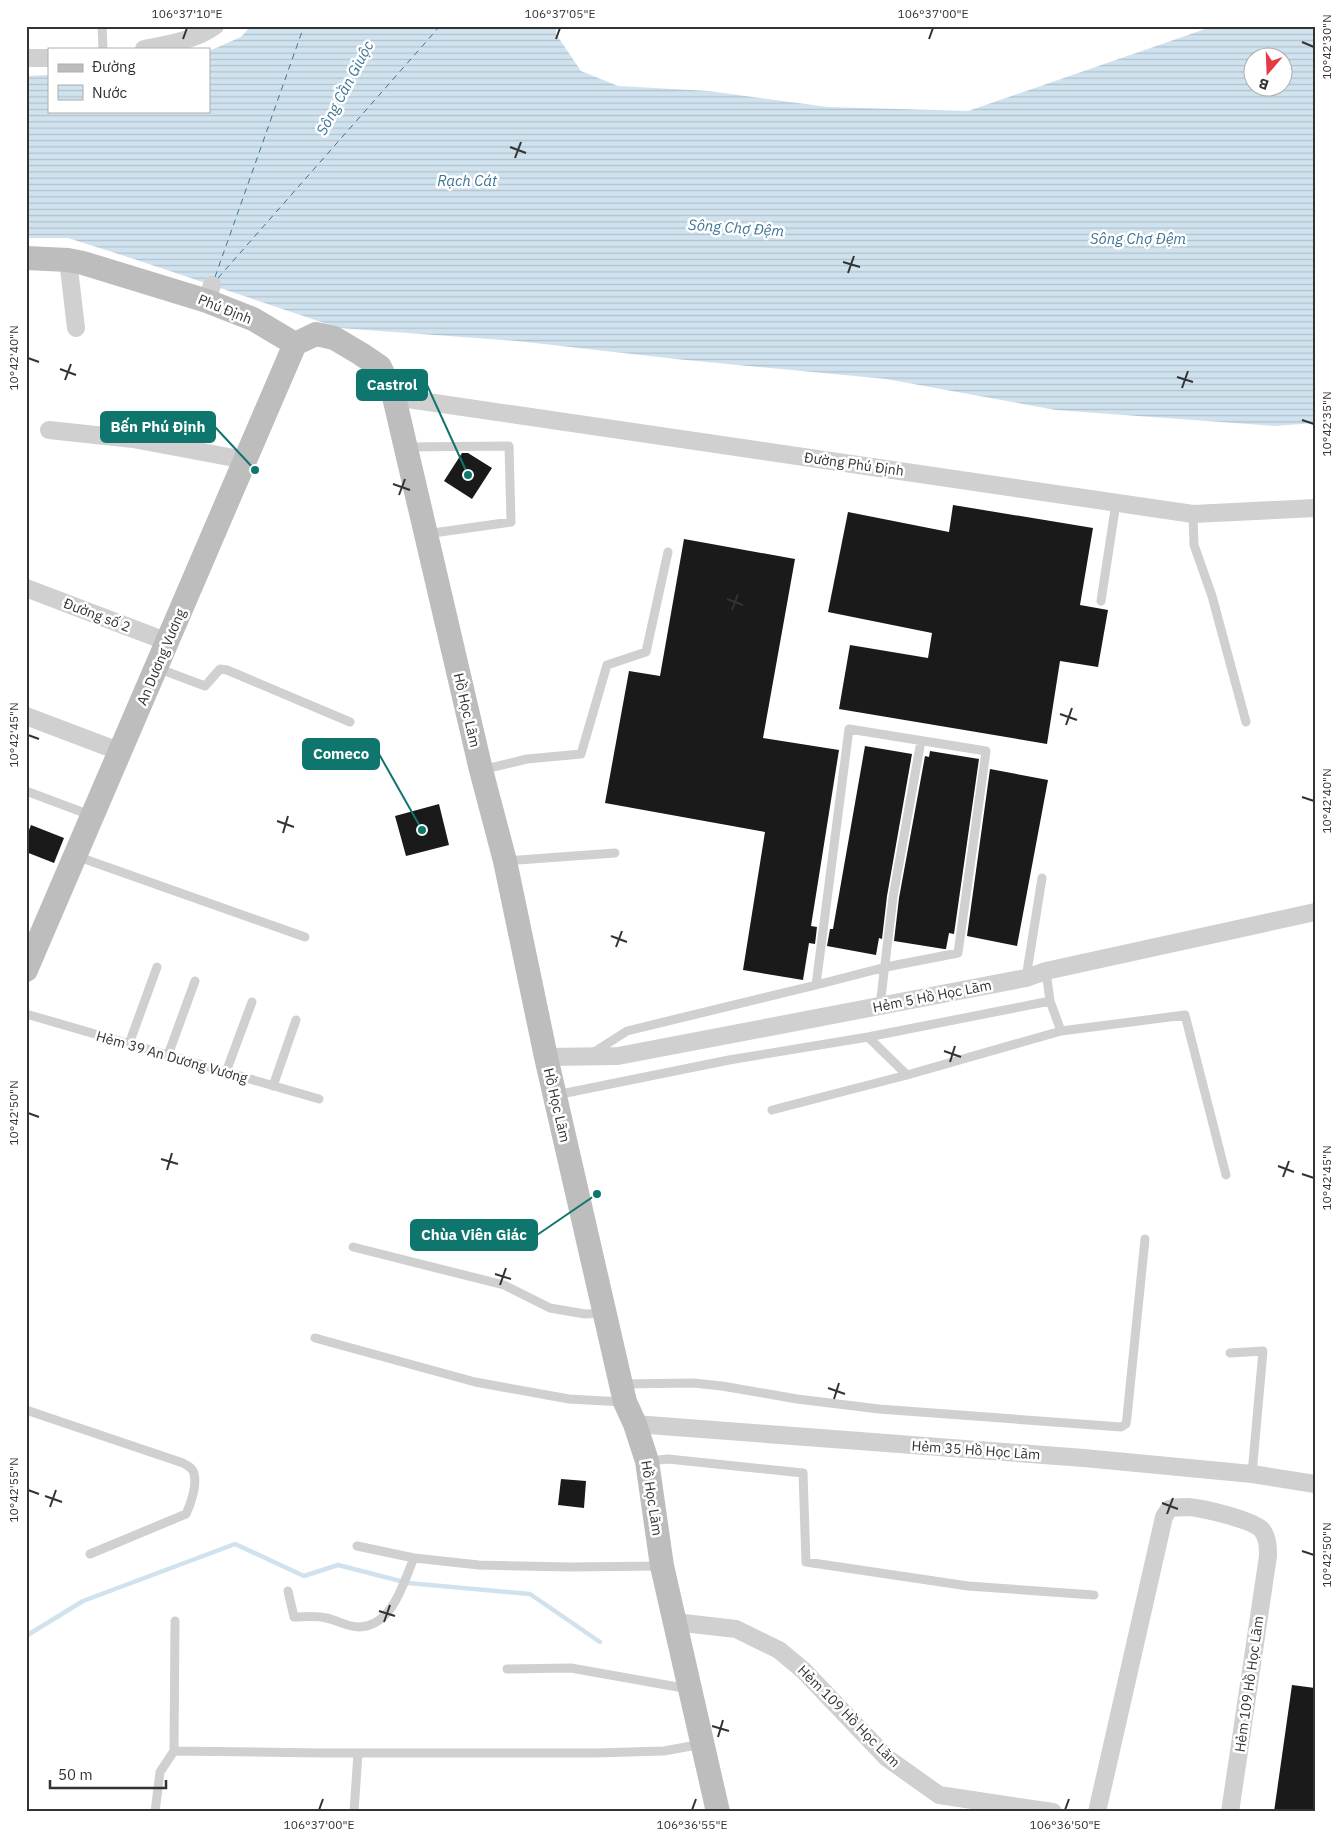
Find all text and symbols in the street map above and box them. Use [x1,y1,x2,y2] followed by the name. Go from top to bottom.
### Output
[152,6,222,21] text: 106°37'10"E
[525,6,595,21] text: 106°37'05"E
[898,6,968,21] text: 106°37'00"E
[1319,14,1334,80] text: 10°42'30"N
[312,37,378,138] water label: Sông Cần Giuộc
[48,48,210,112] legend
[1244,48,1294,98] north arrow
[92,57,136,76] text: Đường
[1256,74,1271,94] text: B
[92,83,128,102] text: Nước
[437,171,498,190] water label: Rạch Cát
[687,215,785,240] water label: Sông Chợ Đệm
[1090,229,1186,248] water label: Sông Chợ Đệm
[195,290,255,328] street label: Phú Định
[6,325,21,391] text: 10°42'40"N
[357,370,427,400] callout: Castrol
[367,375,418,394] text: Castrol
[1319,391,1334,457] text: 10°42'35"N
[101,412,215,442] callout: Bến Phú Định
[111,417,205,436] text: Bến Phú Định
[803,448,905,480] street label: Đường Phú Định
[61,594,133,636] street label: Đường số 2
[133,605,190,708] street label: An Dương Vương
[450,671,484,749] street label: Hồ Học Lãm
[6,702,21,768] text: 10°42'45"N
[303,739,379,769] callout: Comeco
[313,744,369,763] text: Comeco
[1319,768,1334,834] text: 10°42'40"N
[871,976,993,1016] street label: Hẻm 5 Hồ Học Lãm
[94,1027,250,1087] street label: Hẻm 39 An Dương Vương
[540,1066,574,1144] street label: Hồ Học Lãm
[6,1080,21,1146] text: 10°42'50"N
[1319,1145,1334,1211] text: 10°42'45"N
[411,1220,537,1250] callout: Chùa Viên Giác
[421,1225,527,1244] text: Chùa Viên Giác
[911,1437,1041,1463] street label: Hẻm 35 Hồ Học Lãm
[6,1457,21,1523] text: 10°42'55"N
[637,1459,667,1537] street label: Hồ Học Lãm
[1319,1522,1334,1588] text: 10°42'50"N
[1231,1615,1267,1753] street label: Hẻm 109 Hồ Học Lãm
[794,1661,904,1771] street label: Hẻm 109 Hồ Học Lãm
[50,1758,166,1790] scale bar
[58,1765,93,1784] text: 50 m
[284,1817,354,1832] text: 106°37'00"E
[657,1817,727,1832] text: 106°36'55"E
[1030,1817,1100,1832] text: 106°36'50"E

